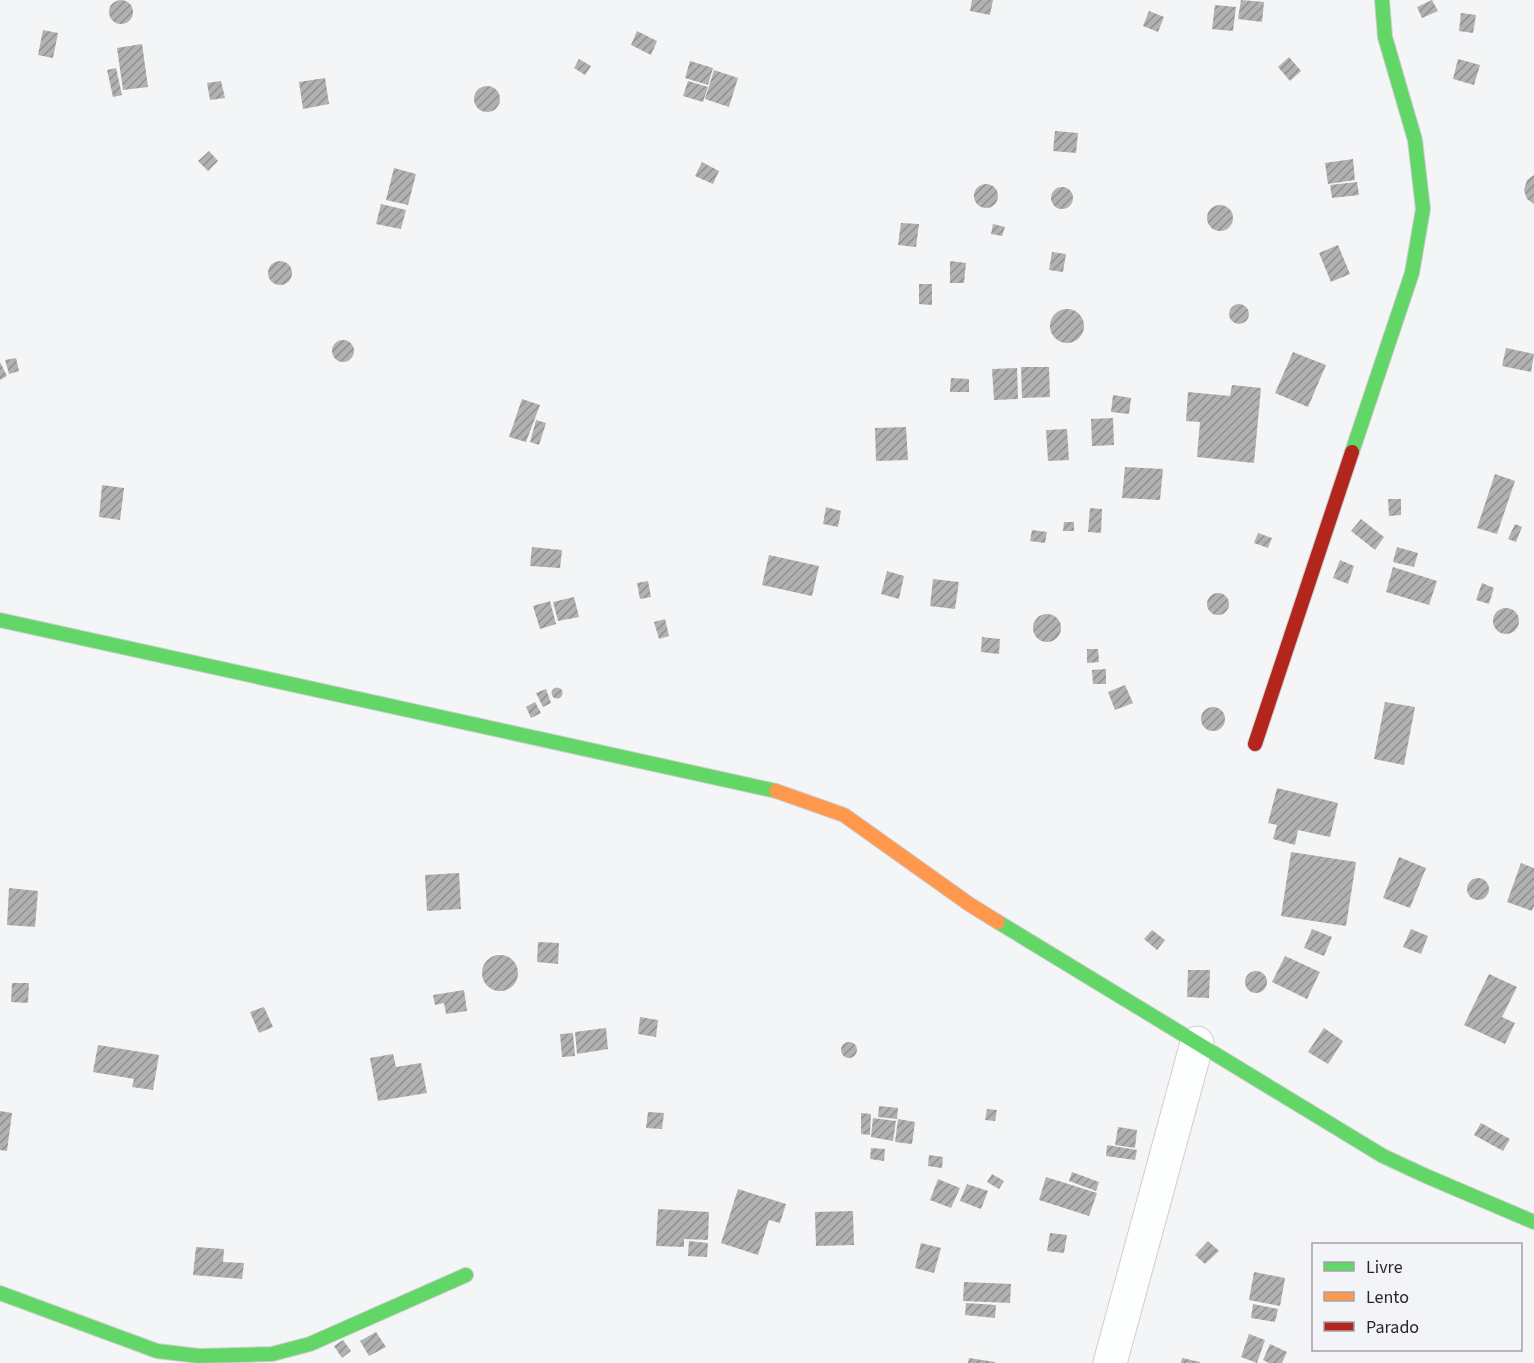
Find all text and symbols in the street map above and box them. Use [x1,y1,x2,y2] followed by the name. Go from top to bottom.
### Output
[1312,1243,1522,1351] legend
[1366,1255,1403,1280] text: Livre
[1366,1285,1409,1310] text: Lento
[1366,1315,1419,1340] text: Parado

